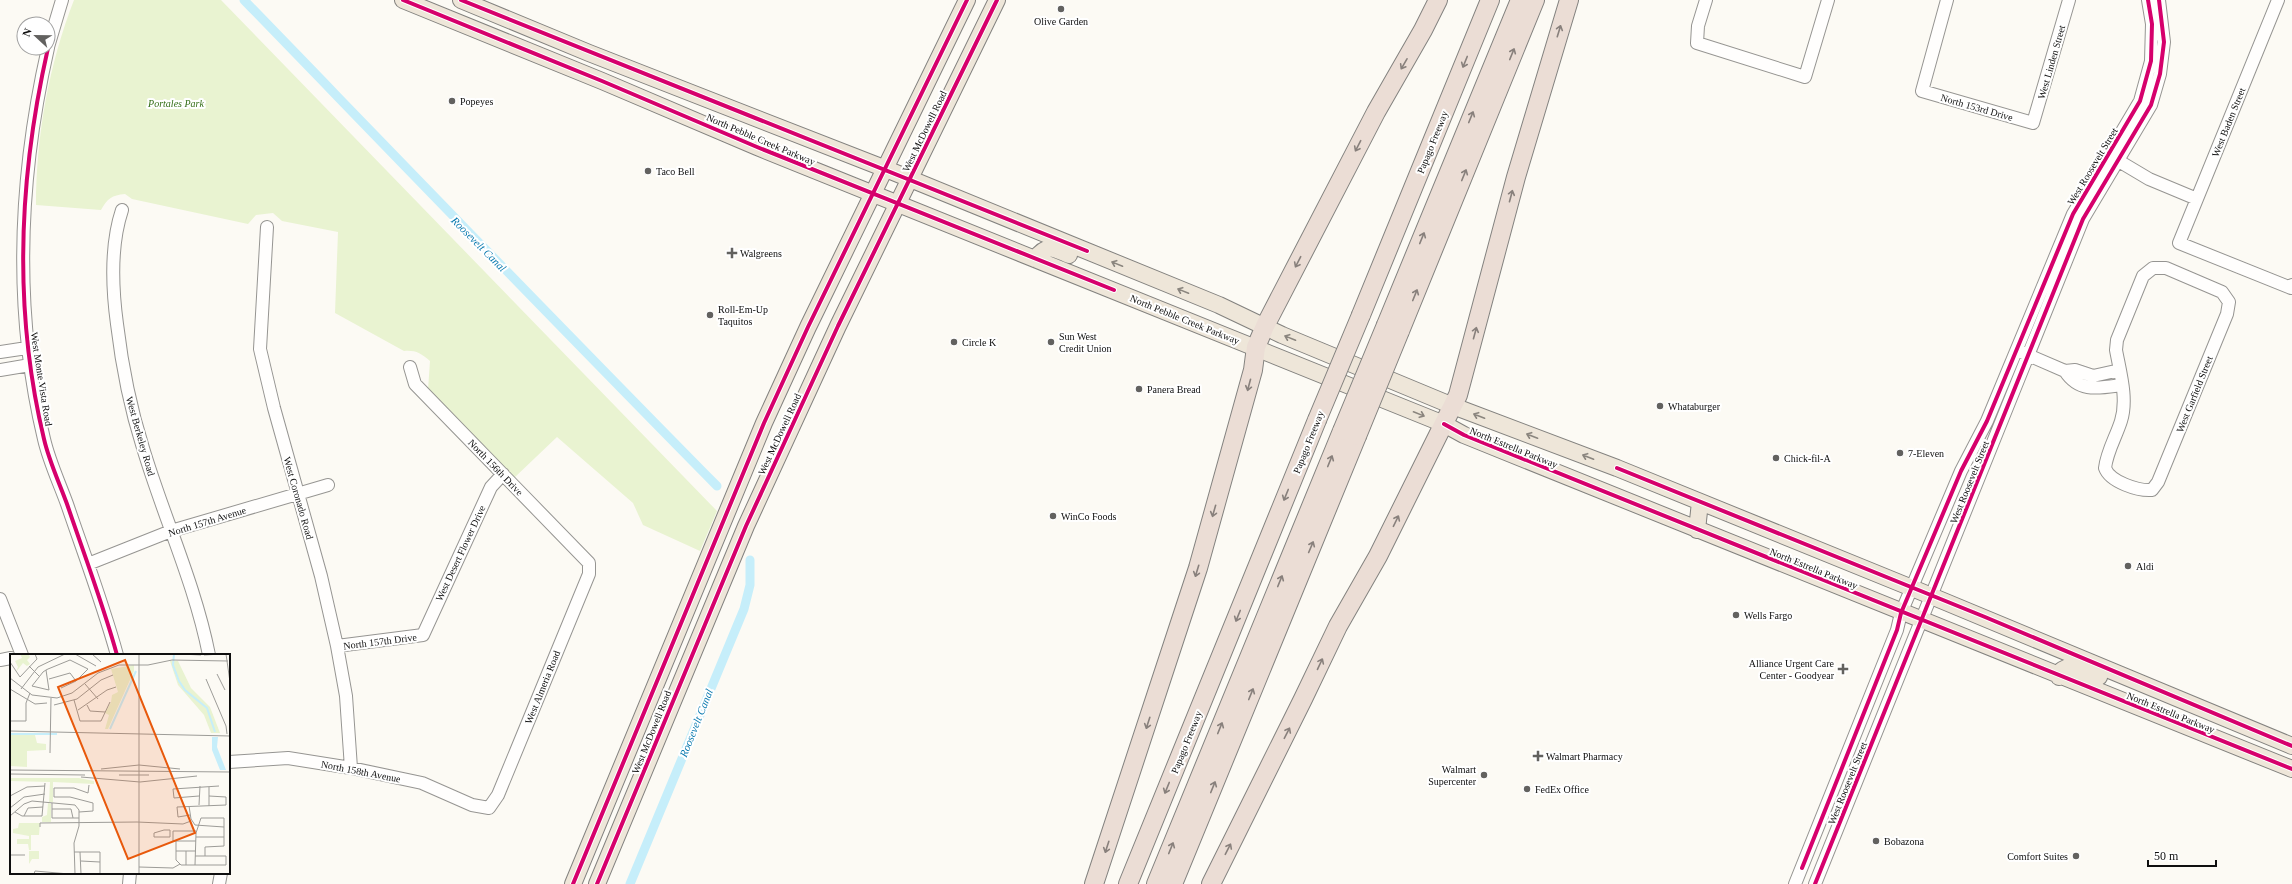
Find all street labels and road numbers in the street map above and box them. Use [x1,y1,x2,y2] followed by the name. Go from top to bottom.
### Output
[2036,24,2067,100] street label: West Linden Street
[2210,86,2247,158] street label: West Baden Street
[900,89,949,173] street label: West McDowell Road
[1940,92,2015,123] street label: North 153rd Drive
[1415,109,1450,175] street label: Papago Freeway
[705,112,817,167] street label: North Pebble Creek Parkway
[2065,125,2120,207] street label: West Roosevelt Street
[1129,292,1241,346] street label: North Pebble Creek Parkway
[29,331,54,427] street label: West Monte Vista Road
[2174,354,2215,434] street label: West Garfield Street
[756,392,803,477] street label: West McDowell Road
[124,395,157,477] street label: West Berkeley Road
[1291,409,1326,475] street label: Papago Freeway
[1468,425,1559,470] street label: North Estrella Parkway
[466,437,526,498] street label: North 156th Drive
[1948,439,1991,525] street label: West Roosevelt Street
[281,456,316,541] street label: West Coronado Road
[433,503,488,603] street label: West Desert Flower Drive
[167,504,248,539] street label: North 157th Avenue
[1768,546,1859,591] street label: North Estrella Parkway
[343,631,418,651] street label: North 157th Drive
[523,649,562,725] street label: West Almeria Road
[630,689,673,775] street label: West McDowell Road
[2125,690,2216,735] street label: North Estrella Parkway
[1169,709,1204,775] street label: Papago Freeway
[1826,740,1869,826] street label: West Roosevelt Street
[320,758,402,785] street label: North 158th Avenue

